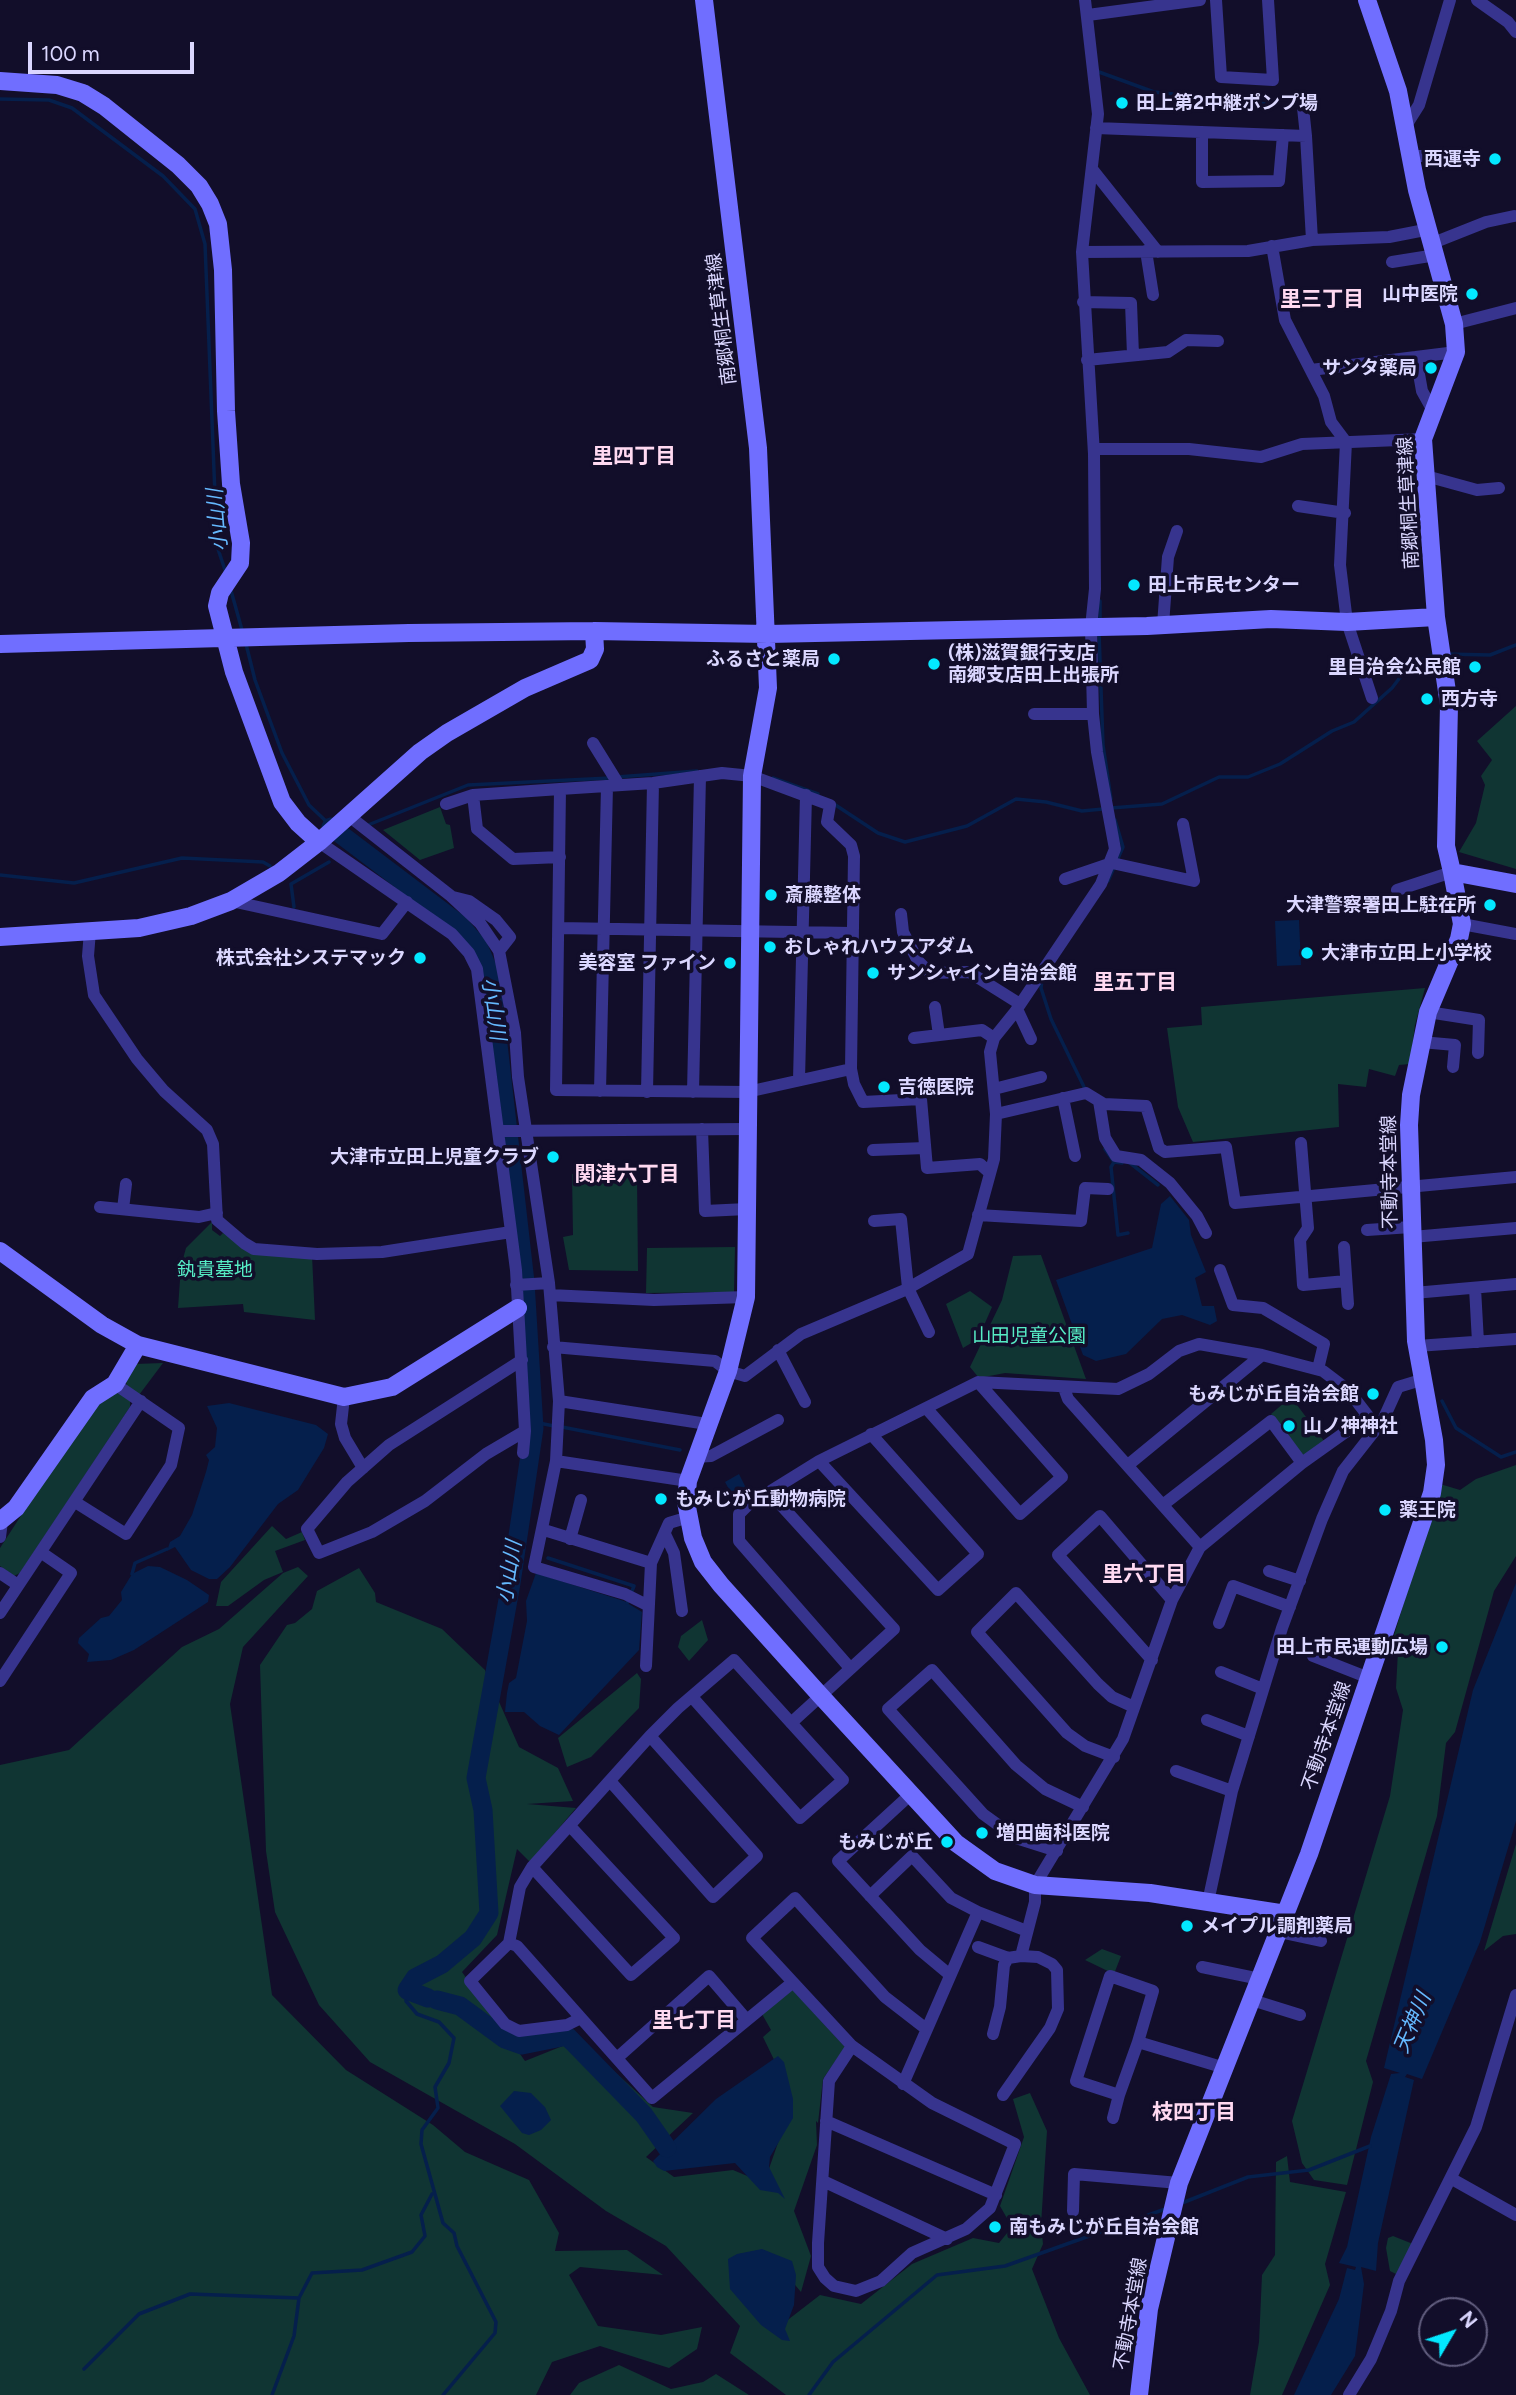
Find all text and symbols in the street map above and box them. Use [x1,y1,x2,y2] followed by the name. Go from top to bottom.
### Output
[32,28,198,72] scale bar
[41,41,100,66] text: 100 m
[1136,92,1318,114] place label: 田上第2中継ポンプ場
[1114,95,1130,111] marker: 田上第2中継ポンプ場
[1424,148,1481,170] place label: 西運寺
[1487,151,1503,167] marker: 西運寺
[703,252,741,386] street label: 南郷桐生草津線
[1382,283,1458,305] place label: 山中医院
[1464,286,1480,302] marker: 山中医院
[1280,287,1364,313] district label: 里三丁目
[1322,357,1417,379] place label: サンタ薬局
[1423,360,1439,376] marker: サンタ薬局
[1394,436,1424,570] street label: 南郷桐生草津線
[592,444,676,470] district label: 里四丁目
[203,488,233,552] water label: 小山川
[1148,574,1300,596] place label: 田上市民センター
[1126,577,1142,593] marker: 田上市民センター
[948,642,1119,686] place label: (株)滋賀銀行支店 南郷支店田上出張所
[706,648,820,670] place label: ふるさと薬局
[826,651,842,667] marker: ふるさと薬局
[926,656,942,672] marker: (株)滋賀銀行支店 南郷支店田上出張所
[1328,656,1461,678] place label: 里自治会公民館
[1467,659,1483,675] marker: 里自治会公民館
[1441,688,1498,710] place label: 西方寺
[1419,691,1435,707] marker: 西方寺
[785,884,861,906] place label: 斎藤整体
[763,887,779,903] marker: 斎藤整体
[1286,894,1476,916] place label: 大津警察署田上駐在所
[1482,897,1498,913] marker: 大津警察署田上駐在所
[784,936,974,958] place label: おしゃれハウスアダム
[762,939,778,955] marker: おしゃれハウスアダム
[1321,942,1492,964] place label: 大津市立田上小学校
[1299,945,1315,961] marker: 大津市立田上小学校
[216,947,406,969] place label: 株式会社システマック
[412,950,428,966] marker: 株式会社システマック
[578,952,716,974] place label: 美容室 ファイン
[722,955,738,971] marker: 美容室 ファイン
[887,962,1077,984] place label: サンシャイン自治会館
[865,965,881,981] marker: サンシャイン自治会館
[1093,970,1177,996] district label: 里五丁目
[476,976,510,1042] water label: 小山川
[898,1076,974,1098] place label: 吉徳医院
[876,1079,892,1095] marker: 吉徳医院
[1378,1115,1402,1229] street label: 不動寺本堂線
[330,1146,539,1168] place label: 大津市立田上児童クラブ
[545,1149,561,1165] marker: 大津市立田上児童クラブ
[575,1162,679,1188] district label: 関津六丁目
[177,1259,253,1281] park label: 釻貴墓地
[972,1325,1086,1347] park label: 山田児童公園
[1188,1383,1359,1405] place label: もみじが丘自治会館
[1365,1386,1381,1402] marker: もみじが丘自治会館
[1303,1415,1398,1437] place label: 山ノ神神社
[1281,1418,1297,1434] marker: 山ノ神神社
[675,1488,846,1510] place label: もみじが丘動物病院
[653,1491,669,1507] marker: もみじが丘動物病院
[1399,1499,1456,1521] place label: 薬王院
[1377,1502,1393,1518] marker: 薬王院
[493,1539,527,1605] water label: 小山川
[1102,1562,1186,1588] district label: 里六丁目
[1276,1636,1428,1658] place label: 田上市民運動広場
[1434,1639,1450,1655] marker: 田上市民運動広場
[1298,1678,1356,1794] street label: 不動寺本堂線
[996,1822,1110,1844] place label: 増田歯科医院
[974,1825,990,1841] marker: 増田歯科医院
[838,1831,933,1853] place label: もみじが丘
[939,1834,955,1850] marker: もみじが丘
[1201,1915,1353,1937] place label: メイプル調剤薬局
[1179,1918,1195,1934] marker: メイプル調剤薬局
[1389,1989,1437,2057] water label: 天神川
[652,2008,736,2034] district label: 里七丁目
[1152,2100,1236,2126] district label: 枝四丁目
[1009,2216,1199,2238] place label: 南もみじが丘自治会館
[987,2219,1003,2235] marker: 南もみじが丘自治会館
[1110,2256,1152,2372] street label: 不動寺本堂線
[1418,2297,1488,2367] north arrow
[1455,2307,1482,2333] text: N

